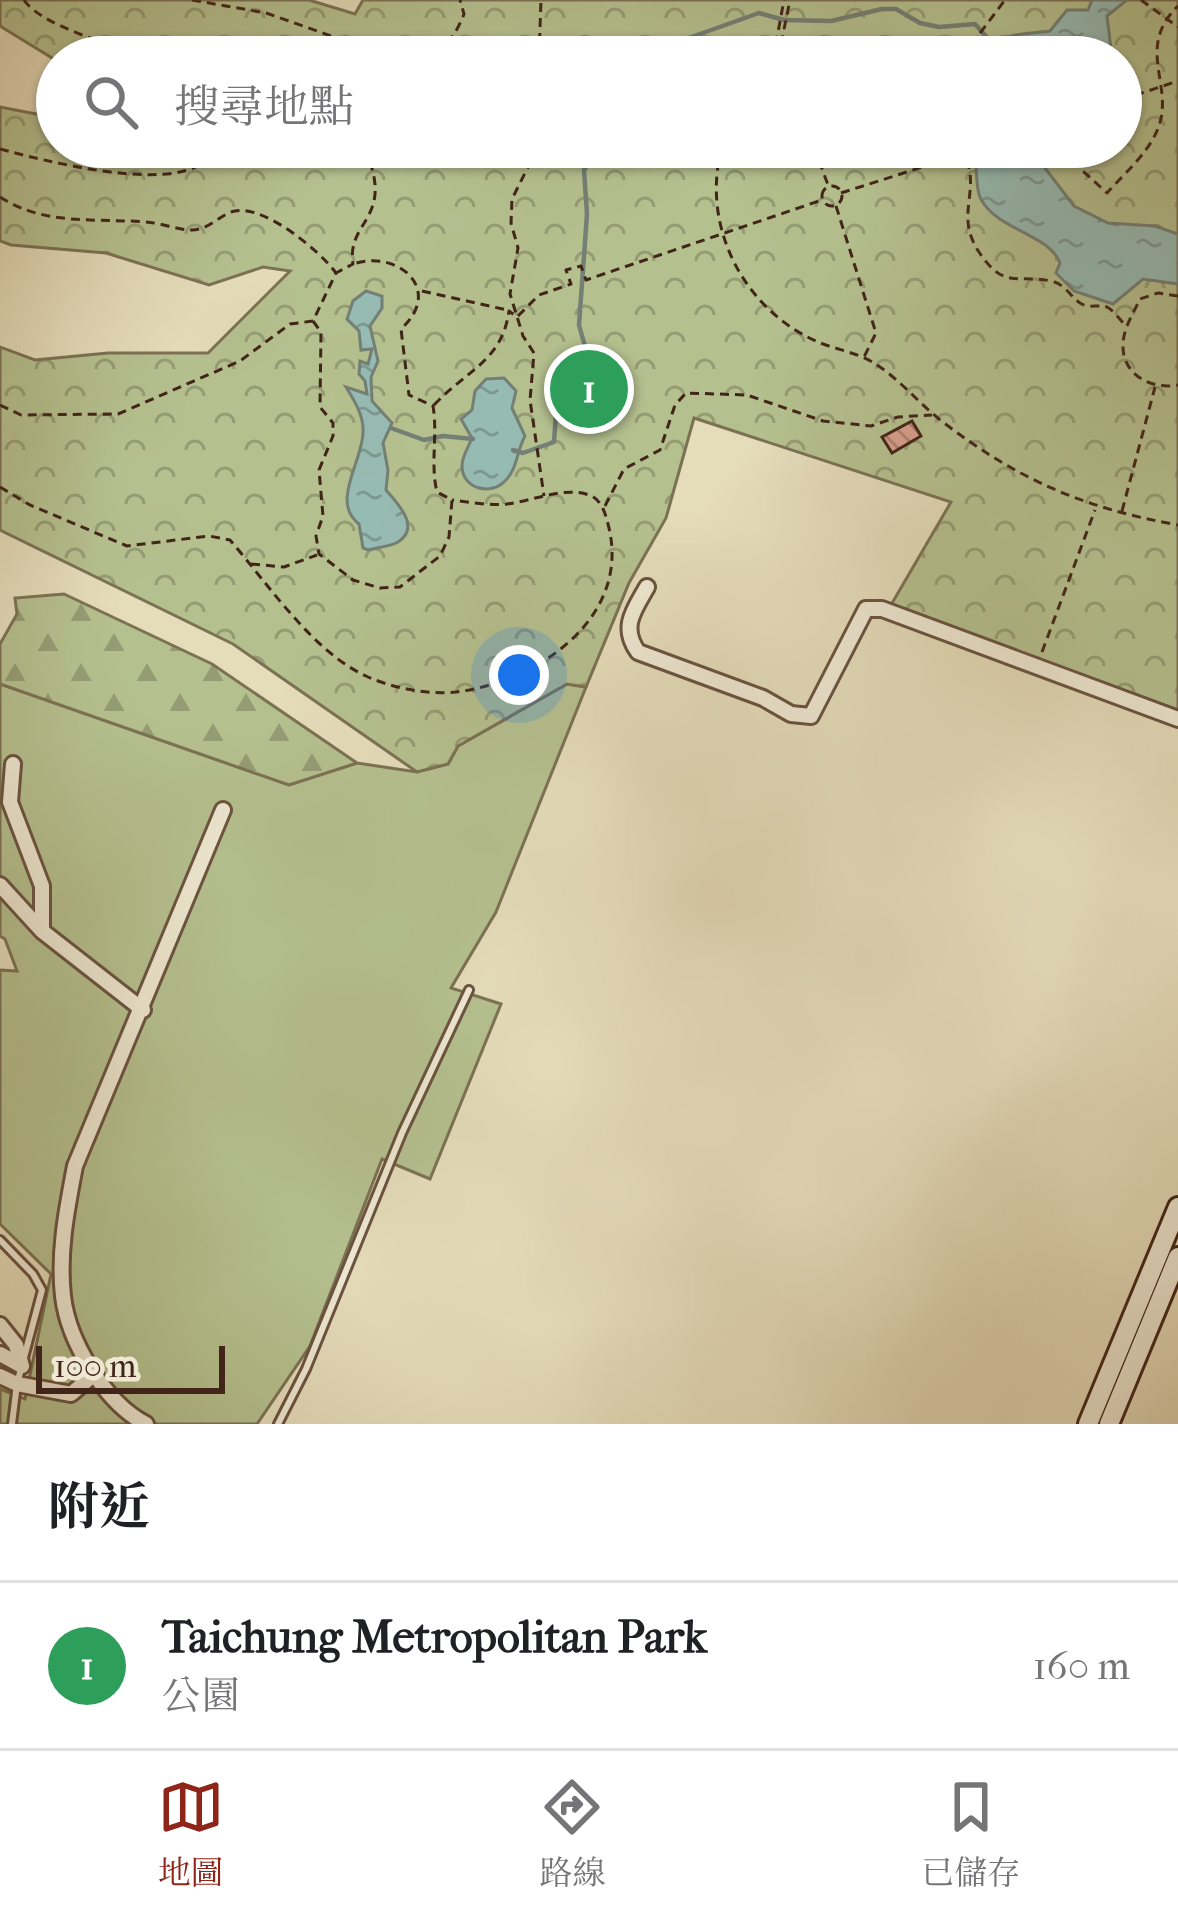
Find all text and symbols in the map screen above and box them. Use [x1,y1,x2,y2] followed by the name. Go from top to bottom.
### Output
[36,36,1142,168] search box
[78,69,144,135] icon: search
[174,81,354,134] text: 搜尋地點
[550,344,628,434] pin: 1
[489,645,549,705] your location
[36,1340,225,1393] scale bar
[54,1347,137,1386] text: 100 m
[48,1477,150,1537] text: 附近
[162,1611,707,1664] text: Taichung Metropolitan Park
[80,1643,94,1689] text: 1
[1033,1643,1130,1689] text: 160 m
[162,1673,240,1719] text: 公園
[158,1774,224,1893] tab: 地圖
[539,1774,605,1893] tab: 路線
[921,1774,1020,1893] tab: 已儲存

